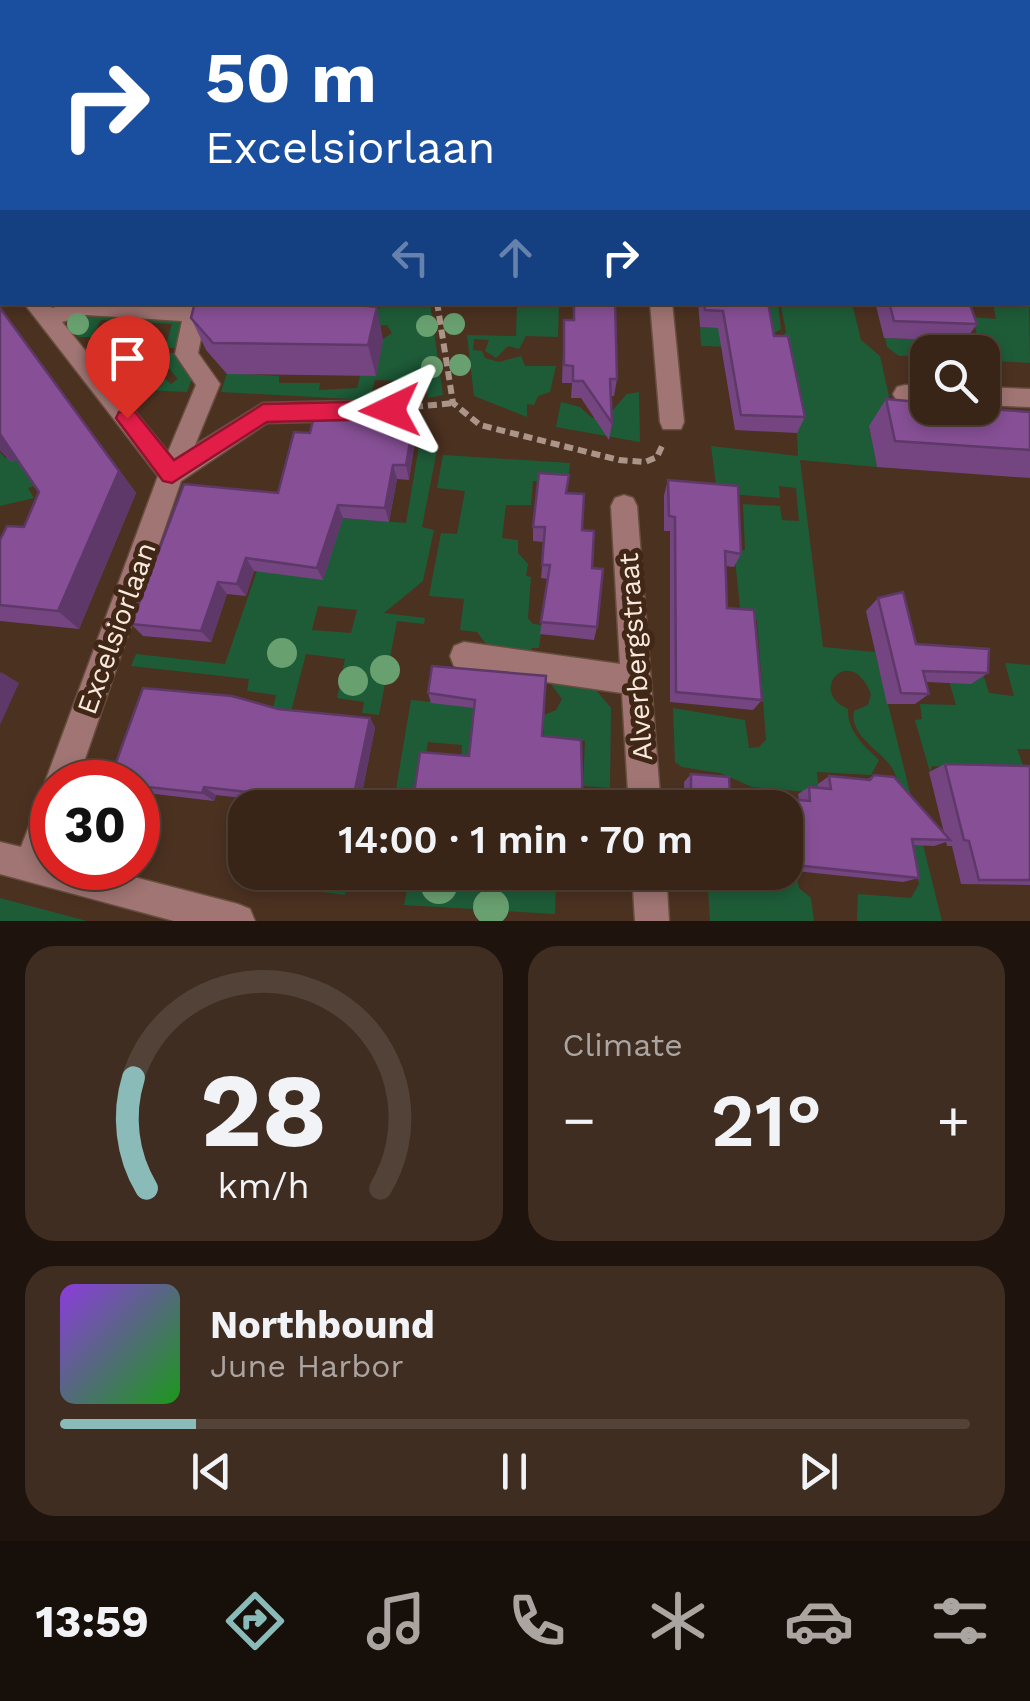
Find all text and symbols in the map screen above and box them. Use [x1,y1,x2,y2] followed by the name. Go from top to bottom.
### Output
[205,37,377,119] text: 50 m
[40,40,170,170] icon: right
[205,121,495,174] text: Excelsiorlaan
[383,230,438,285] icon: left
[488,230,543,285] icon: ahead
[593,230,648,285] icon: right
[85,316,170,419] pin
[100,331,155,386] icon: arrive
[910,335,1000,425] map controls
[910,335,1000,425] button: search
[338,358,442,462] position arrow
[70,538,163,719] street label: Excelsiorlaan
[612,552,659,762] street label: Alverbergstraat
[30,760,160,890] speed limit sign: 30
[338,818,693,862] text: 14:00 · 1 min · 70 m
[563,1026,683,1064] text: Climate
[200,1049,327,1171] text: 28
[710,1076,822,1164] text: 21°
[563,1088,596,1152] text: −
[937,1088,970,1152] text: +
[218,1165,310,1207] text: km/h
[210,1303,435,1347] text: Northbound
[210,1347,404,1385] text: June Harbor
[184,1444,239,1499] icon: previous
[487,1444,542,1499] icon: pause
[791,1444,846,1499] icon: next
[220,1586,290,1656] icon: directions
[361,1586,431,1656] icon: music
[502,1586,572,1656] icon: phone
[643,1586,713,1656] icon: climate
[784,1586,854,1656] icon: car
[925,1586,995,1656] icon: filters
[35,1595,149,1648] text: 13:59

